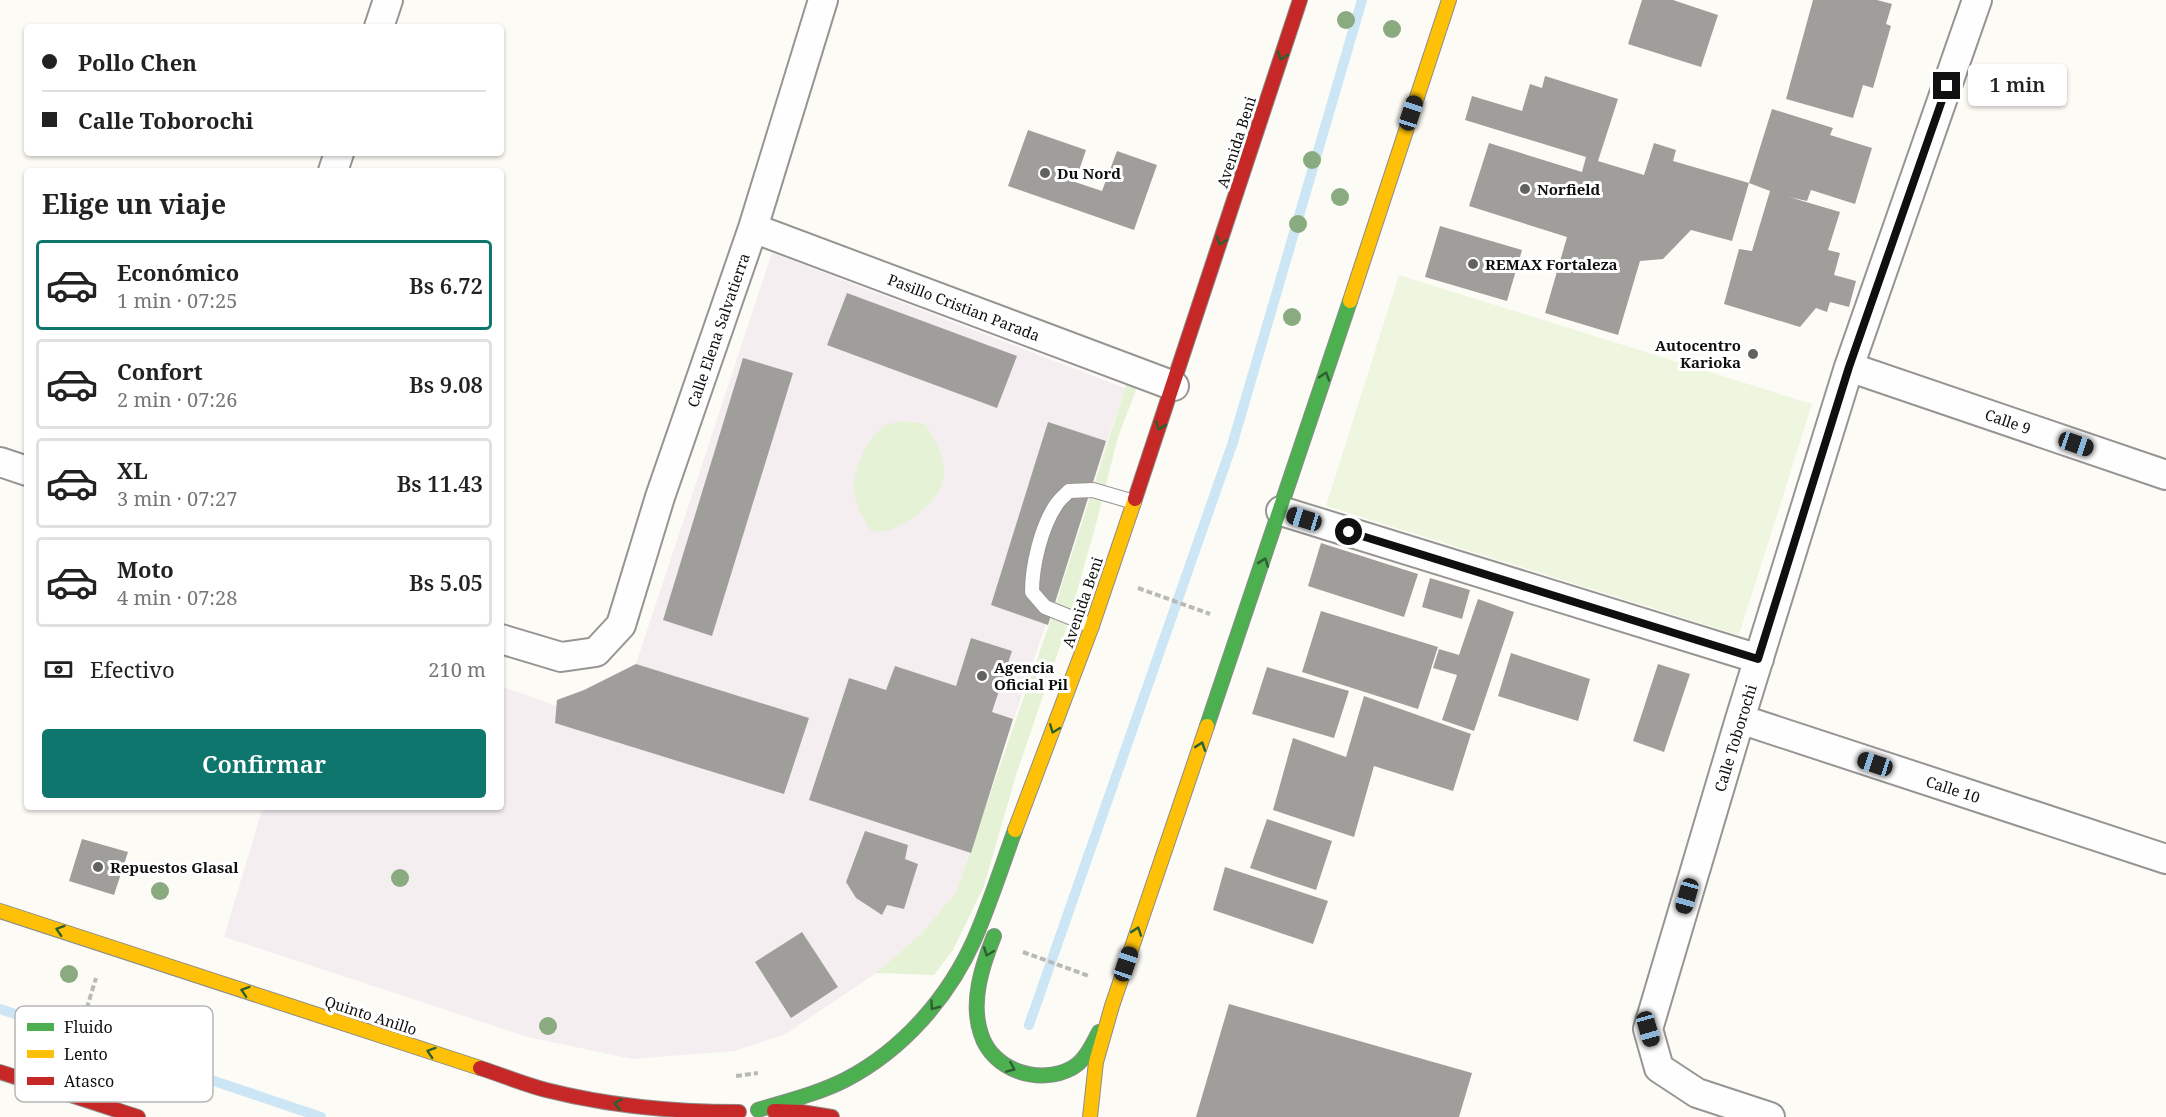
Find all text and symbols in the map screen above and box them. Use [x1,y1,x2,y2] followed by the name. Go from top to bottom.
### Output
[78,47,197,77] text: Pollo Chen
[1276,50,1289,61] one-way arrow
[1968,65,2067,107] callout: 1 min
[1990,71,2045,98] text: 1 min
[1933,72,1960,99] route end
[1397,93,1425,133] car
[1212,94,1260,190] street label: Avenida Beni
[78,105,254,135] text: Calle Toborochi
[1057,163,1121,183] place label: Du Nord
[1038,166,1052,180] marker: Du Nord
[1537,179,1601,199] place label: Norfield
[1518,182,1532,196] marker: Norfield
[42,185,226,222] text: Elige un viaje
[1216,235,1228,246] one-way arrow
[682,250,754,410] street label: Calle Elena Salvatierra
[1485,254,1618,274] place label: REMAX Fortaleza
[117,257,239,287] text: Económico
[1466,257,1480,271] marker: REMAX Fortaleza
[45,258,99,312] icon: car
[885,269,1043,345] street label: Pasillo Cristian Parada
[409,270,483,300] text: Bs 6.72
[117,287,237,314] text: 1 min · 07:25
[1655,335,1741,372] place label: Autocentro Karioka
[1746,347,1760,361] marker: Autocentro Karioka
[117,356,203,386] text: Confort
[45,357,99,411] icon: car
[409,369,483,399] text: Bs 9.08
[1317,372,1330,382] one-way arrow
[117,386,237,413] text: 2 min · 07:26
[1982,404,2034,438] street label: Calle 9
[1155,420,1168,431] one-way arrow
[2056,430,2096,458] car
[117,455,148,485] text: XL
[45,456,99,510] icon: car
[397,468,483,498] text: Bs 11.43
[117,485,237,512] text: 3 min · 07:27
[1284,505,1324,533] car
[1335,518,1362,545] route start
[117,554,174,584] text: Moto
[1057,554,1107,650] street label: Avenida Beni
[45,555,99,609] icon: car
[1256,557,1269,568] one-way arrow
[409,567,483,597] text: Bs 5.05
[117,584,237,611] text: 4 min · 07:28
[42,653,75,686] icon: cash
[90,654,175,684] text: Efectivo
[428,656,486,683] text: 210 m
[994,657,1069,694] place label: Agencia Oficial Pil
[975,669,989,683] marker: Agencia Oficial Pil
[1709,682,1761,794] street label: Calle Toborochi
[1048,723,1061,734] one-way arrow
[42,729,486,798] button: Confirmar
[1193,741,1206,752] one-way arrow
[1855,750,1895,778] car
[1923,771,1983,807] street label: Calle 10
[110,857,239,877] place label: Repuestos Glasal
[91,860,105,874] marker: Repuestos Glasal
[1673,876,1701,916] car
[55,925,66,937] one-way arrow
[1130,926,1143,937] one-way arrow
[1112,944,1140,984] car
[982,947,995,957] one-way arrow
[240,986,251,998] one-way arrow
[322,991,420,1039] street label: Quinto Anillo
[930,999,941,1010] one-way arrow
[15,1006,213,1102] legend
[1634,1009,1662,1049] car
[64,1016,113,1038] text: Fluido
[64,1043,108,1065] text: Lento
[426,1047,436,1059] one-way arrow
[1005,1061,1016,1073] one-way arrow
[64,1070,114,1092] text: Atasco
[613,1098,623,1111] one-way arrow

